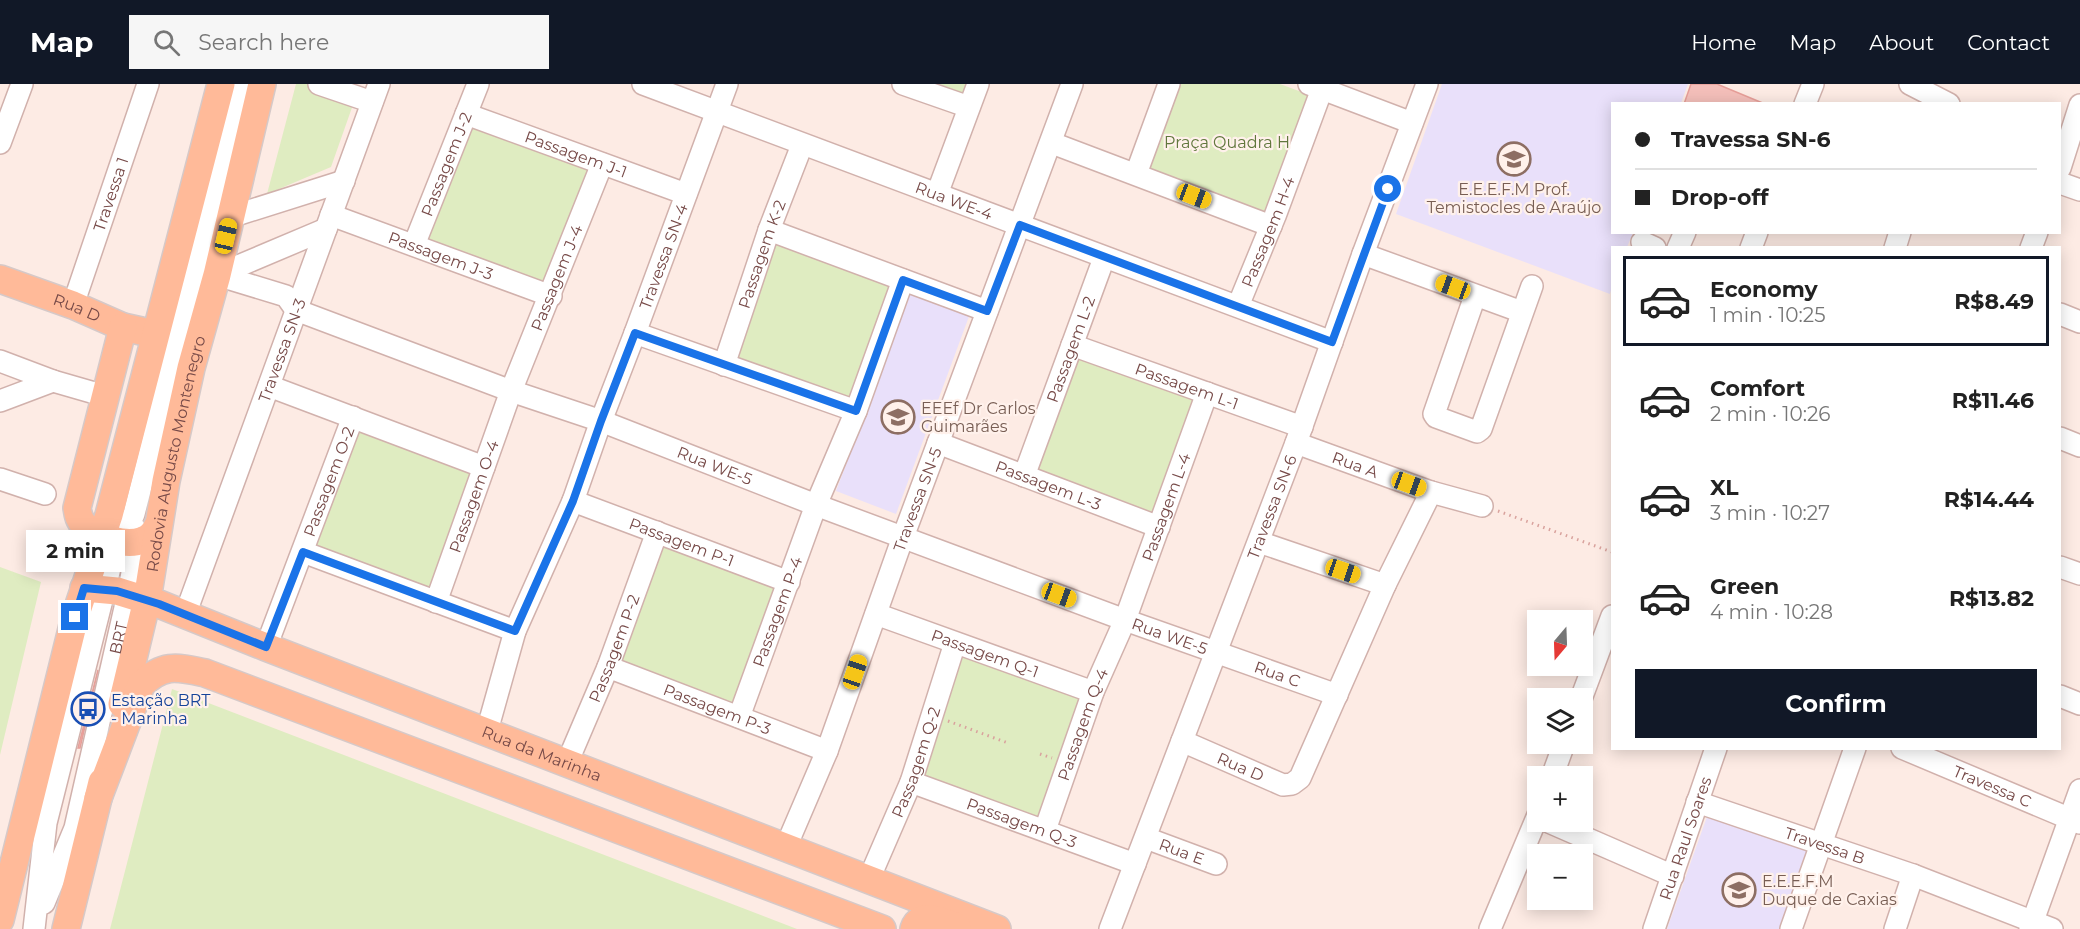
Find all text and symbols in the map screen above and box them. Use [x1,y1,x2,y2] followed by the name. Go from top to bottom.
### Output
[129,15,549,69] search box
[30,25,93,59] text: Map
[150,26,183,59] icon: search
[198,29,329,56] text: Search here
[1691,30,1756,55] text: Home
[1789,30,1836,55] text: Map
[1869,30,1934,55] text: About
[1967,30,2050,55] text: Contact
[417,109,476,219] street label: Passagem J-2
[1671,126,1831,153] text: Travessa SN-6
[522,127,629,182] street label: Passagem J-1
[1164,133,1290,152] park label: Praça Quadra H
[1496,141,1532,177] school or university icon: E.E.E.F.M Prof. Temistocles de Araújo
[90,155,132,234] street label: Travessa 1
[1238,174,1299,290] street label: Passagem H-4
[1374,175,1401,202] route start
[913,178,995,224] street label: Rua WE-4
[1427,180,1601,217] place label: E.E.E.F.M Prof. Temistocles de Araújo
[1174,181,1214,211] car
[1671,184,1769,211] text: Drop-off
[735,197,790,311] street label: Passagem K-2
[636,201,692,312] street label: Travessa SN-4
[213,216,239,256] car
[527,222,587,334] street label: Passagem J-4
[386,228,496,284] street label: Passagem J-3
[1433,272,1473,302] car
[1638,274,1692,328] icon: car
[1710,276,1818,303] text: Economy
[1954,288,2034,315] text: R$8.49
[51,290,103,326] street label: Rua D
[1043,294,1099,405] street label: Passagem L-2
[255,296,310,405] street label: Travessa SN-3
[1710,303,1825,327] text: 1 min · 10:25
[143,334,210,573] street label: Rodovia Augusto Montenegro
[1132,359,1241,414] street label: Passagem L-1
[1638,373,1692,427] icon: car
[1710,375,1805,402] text: Comfort
[1952,387,2034,414] text: R$11.46
[880,399,916,435] school or university icon: EEEf Dr Carlos Guimarães
[921,399,1036,436] place label: EEEf Dr Carlos Guimarães
[1710,402,1830,426] text: 2 min · 10:26
[300,424,359,539] street label: Passagem O-2
[445,437,503,555] street label: Passagem O-4
[674,443,755,489] street label: Rua WE-5
[890,445,946,554] street label: Travessa SN-5
[1329,448,1381,482] street label: Rua A
[1138,450,1195,564] street label: Passagem L-4
[1243,452,1301,562] street label: Travessa SN-6
[993,457,1104,514] street label: Passagem L-3
[1389,469,1429,499] car
[1638,472,1692,526] icon: car
[1710,474,1739,501] text: XL
[1944,486,2034,513] text: R$14.44
[1710,501,1830,525] text: 3 min · 10:27
[626,514,737,571] street label: Passagem P-1
[26,530,124,572] callout: 2 min
[46,539,105,563] text: 2 min
[749,554,807,670] street label: Passagem P-4
[1323,557,1363,585] car
[1638,571,1692,625] icon: car
[1710,573,1779,600] text: Green
[1039,580,1079,610] car
[1949,585,2034,612] text: R$13.82
[585,592,644,705] street label: Passagem P-2
[1710,600,1833,624] text: 4 min · 10:28
[61,603,88,630] route end
[1527,610,1593,676] north arrow
[1527,610,1593,910] map controls
[1129,614,1210,658] street label: Rua WE-5
[106,619,132,656] street label: BRT
[929,626,1041,682] street label: Passagem Q-1
[841,652,869,692] car
[1252,657,1303,691] street label: Rua C
[1054,665,1112,783] street label: Passagem Q-4
[1635,669,2037,738] button: Confirm
[660,680,774,739] street label: Passagem P-3
[1527,688,1593,754] button: layers
[70,691,106,727] bus stop icon: Estação BRT - Marinha
[111,691,211,728] place label: Estação BRT - Marinha
[888,705,944,821] street label: Passagem Q-2
[479,722,604,786] street label: Rua da Marinha
[1214,748,1267,786] street label: Rua D
[1950,762,2034,811] street label: Travessa C
[1527,766,1593,832] button: +
[1656,774,1716,903] street label: Rua Raul Soares
[964,794,1079,852] street label: Passagem Q-3
[1782,823,1867,868] street label: Travessa B
[1156,835,1207,869] street label: Rua E
[1527,844,1593,910] button: −
[1721,872,1757,908] school or university icon: E.E.E.F.M Duque de Caxias
[1762,872,1897,909] place label: E.E.E.F.M Duque de Caxias

